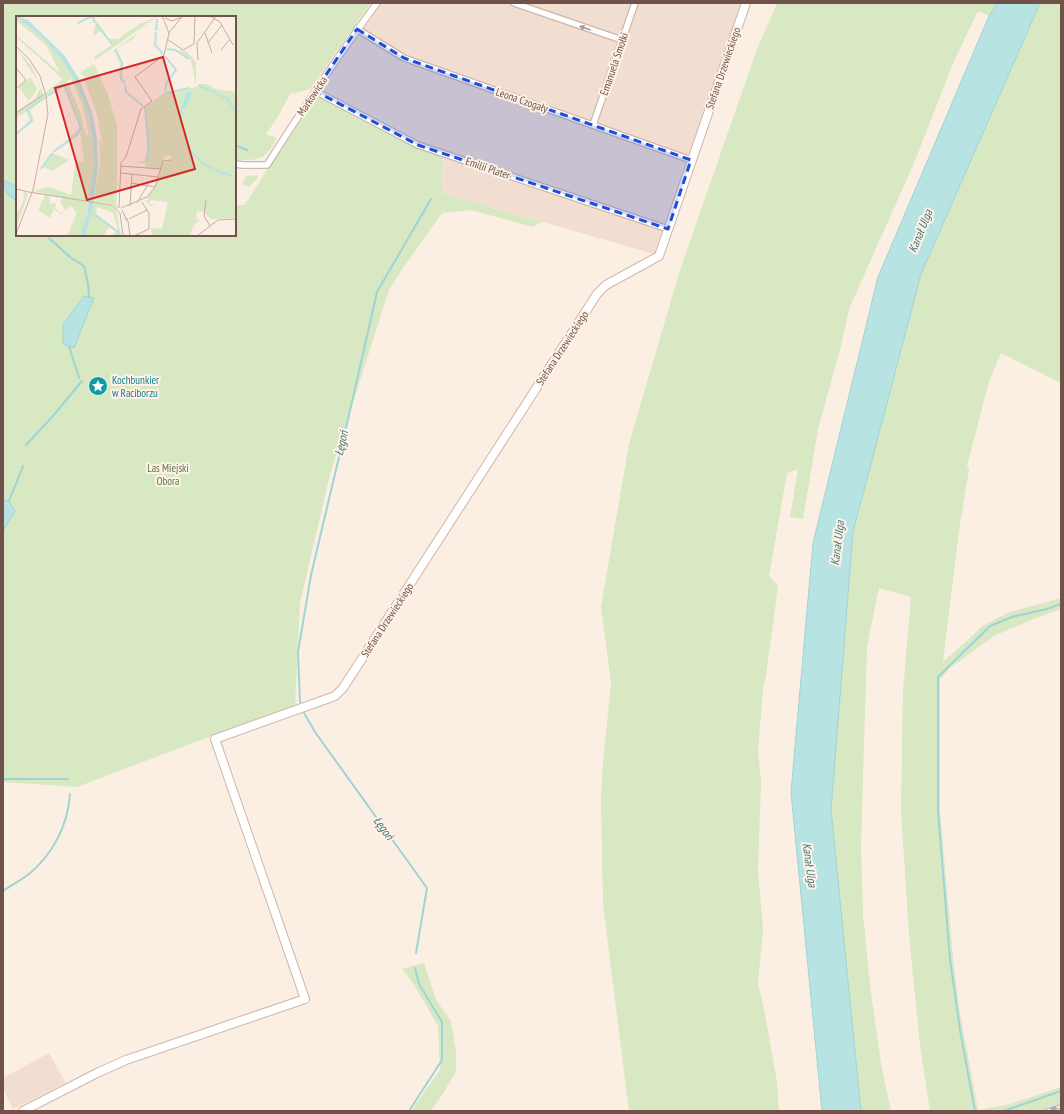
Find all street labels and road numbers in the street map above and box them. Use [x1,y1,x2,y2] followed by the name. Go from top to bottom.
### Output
[702,25,744,111] street label: Stefana Drzewieckiego
[597,31,631,97] street label: Emanuela Smołki
[294,74,330,118] street label: Markowicka
[494,85,551,116] street label: Leona Czogały
[464,154,512,182] street label: Emilii Plater
[533,308,591,388] street label: Stefana Drzewieckiego
[358,580,416,660] street label: Stefana Drzewieckiego

